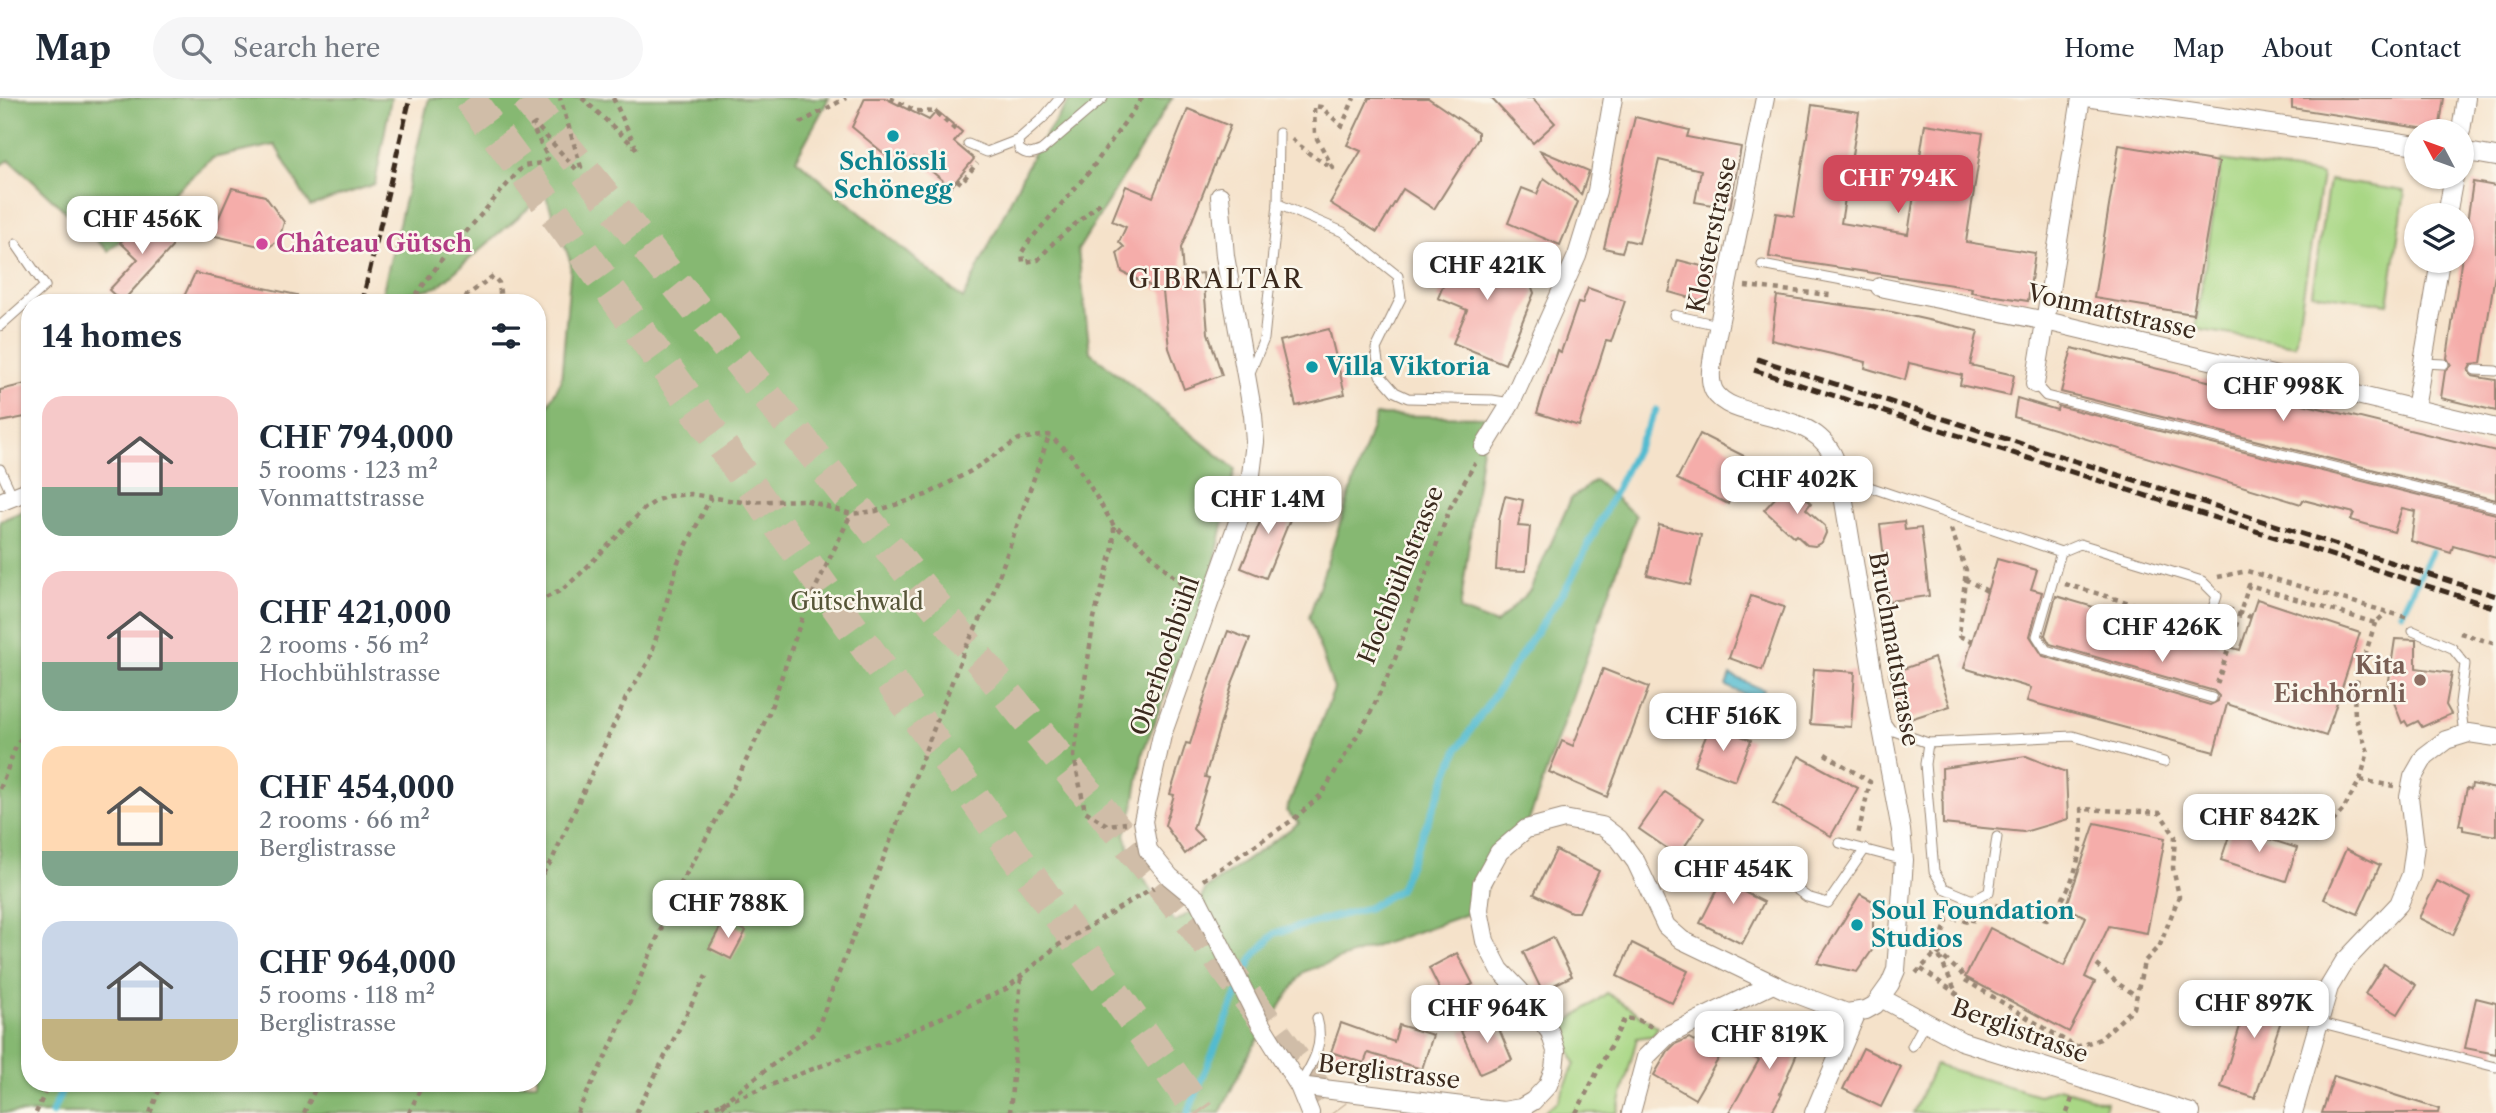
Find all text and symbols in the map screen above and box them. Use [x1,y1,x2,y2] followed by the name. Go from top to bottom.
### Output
[153,17,643,80] search box
[35,28,111,69] text: Map
[177,29,215,67] icon: search
[233,32,380,64] text: Search here
[2064,34,2135,63] text: Home
[2173,34,2224,63] text: Map
[2262,34,2333,63] text: About
[2371,34,2461,63] text: Contact
[2404,119,2474,189] north arrow
[2404,119,2474,273] map controls
[885,128,901,144] marker: Schlössli Schönegg
[834,147,953,204] place label: Schlössli Schönegg
[1681,154,1742,316] street label: Klosterstrasse
[1826,156,1970,215] pin: CHF 794K
[1839,164,1957,192] text: CHF 794K
[70,197,214,256] pin: CHF 456K
[2404,203,2474,273] button: layers
[83,205,201,233] text: CHF 456K
[276,229,473,258] place label: Château Gütsch
[254,236,270,252] marker: Château Gütsch
[1415,242,1559,302] pin: CHF 421K
[1429,251,1545,279] text: CHF 421K
[1128,263,1304,295] district label: GIBRALTAR
[2024,278,2200,345] street label: Vonmattstrasse
[487,317,525,355] icon: filters
[42,318,182,355] text: 14 homes
[1325,352,1491,381] place label: Villa Viktoria
[1304,359,1320,375] marker: Villa Viktoria
[2211,364,2355,423] pin: CHF 998K
[2223,372,2343,400] text: CHF 998K
[259,419,454,456] text: CHF 794,000
[98,424,182,508] icon: home
[259,456,438,484] text: 5 rooms · 123 m²
[1725,456,1869,516] pin: CHF 402K
[1737,465,1857,493] text: CHF 402K
[1196,476,1340,536] pin: CHF 1.4M
[1352,482,1449,668] street label: Hochbühlstrasse
[259,484,425,512] text: Vonmattstrasse
[1211,485,1325,513] text: CHF 1.4M
[1863,549,1926,748] street label: Bruchmattstrasse
[1124,572,1205,739] street label: Oberhochbühl
[790,587,924,616] park label: Gütschwald
[259,594,452,631] text: CHF 421,000
[98,599,182,683] icon: home
[2090,604,2234,664] pin: CHF 426K
[2102,613,2222,641] text: CHF 426K
[259,631,429,659] text: 2 rooms · 56 m²
[2273,651,2407,708] place label: Kita Eichhörnli
[259,659,440,687] text: Hochbühlstrasse
[2412,672,2428,688] marker: Kita Eichhörnli
[1651,694,1795,753] pin: CHF 516K
[1665,702,1781,730] text: CHF 516K
[259,769,455,806] text: CHF 454,000
[98,774,182,858] icon: home
[2187,794,2331,854] pin: CHF 842K
[2199,803,2319,831] text: CHF 842K
[259,806,430,834] text: 2 rooms · 66 m²
[259,834,396,862] text: Berglistrasse
[1661,846,1805,906] pin: CHF 454K
[1674,855,1792,883] text: CHF 454K
[656,880,800,940] pin: CHF 788K
[669,889,787,917] text: CHF 788K
[1871,896,2075,953] place label: Soul Foundation Studios
[1849,917,1865,933] marker: Soul Foundation Studios
[259,944,456,981] text: CHF 964,000
[98,949,182,1033] icon: home
[259,981,435,1009] text: 5 rooms · 118 m²
[2182,981,2326,1040] pin: CHF 897K
[1415,986,1559,1045] pin: CHF 964K
[2195,989,2313,1017] text: CHF 897K
[1948,992,2092,1069] street label: Berglistrasse
[1427,994,1547,1022] text: CHF 964K
[259,1009,396,1037] text: Berglistrasse
[1697,1012,1841,1071] pin: CHF 819K
[1711,1020,1827,1048] text: CHF 819K
[1316,1048,1462,1095] street label: Berglistrasse

